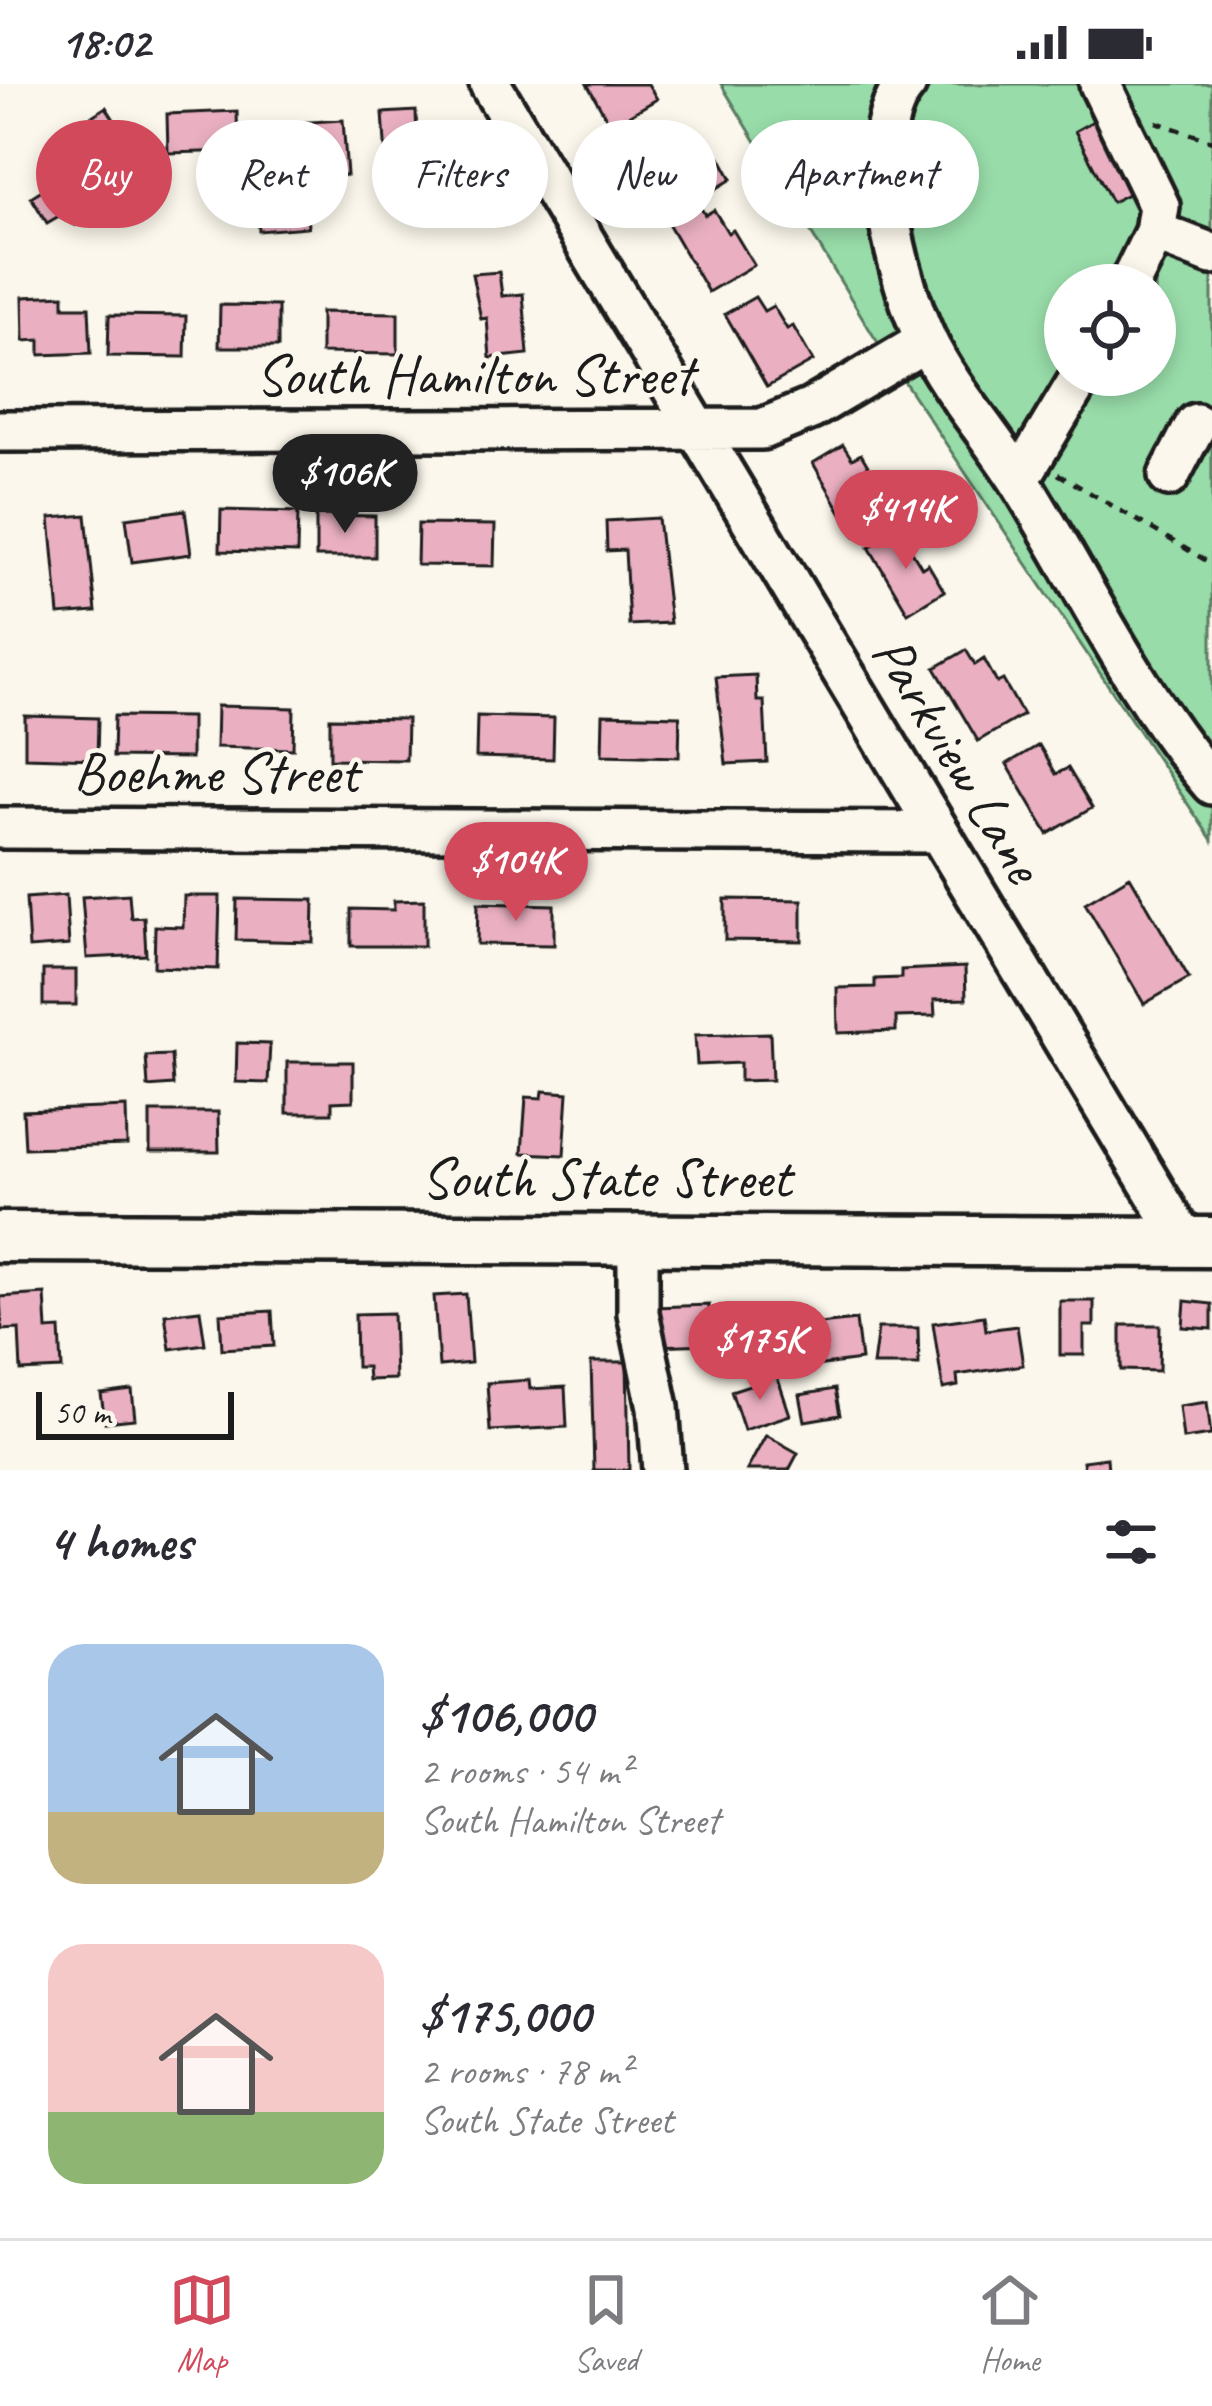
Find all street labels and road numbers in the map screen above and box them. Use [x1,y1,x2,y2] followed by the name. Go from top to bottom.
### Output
[255,339,700,411] street label: South Hamilton Street
[856,622,1062,898] street label: Parkview Lane
[74,737,364,809] street label: Boehme Street
[421,1142,796,1214] street label: South State Street

